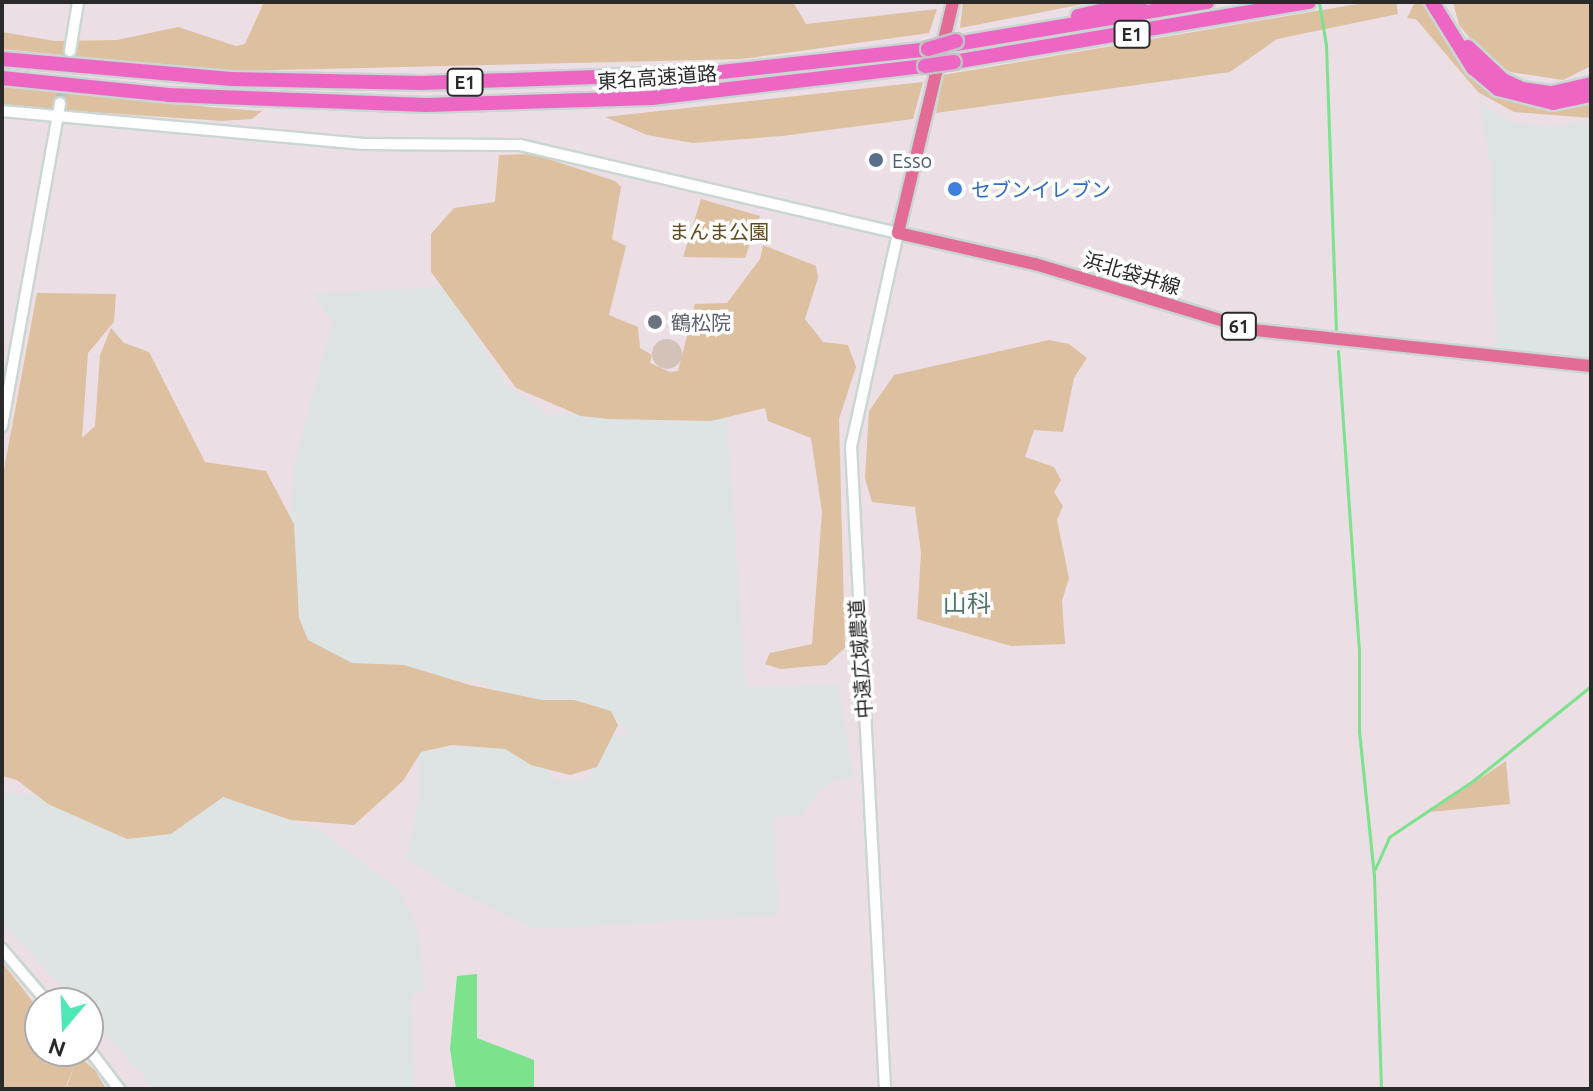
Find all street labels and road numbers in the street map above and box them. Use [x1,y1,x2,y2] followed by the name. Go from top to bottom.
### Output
[1112,20,1152,48] road number: E1
[596,61,718,93] street label: 東名高速道路
[445,68,485,96] road number: E1
[1081,247,1183,299] street label: 浜北袋井線
[1219,312,1259,340] road number: 61
[844,598,876,720] street label: 中遠広域農道

